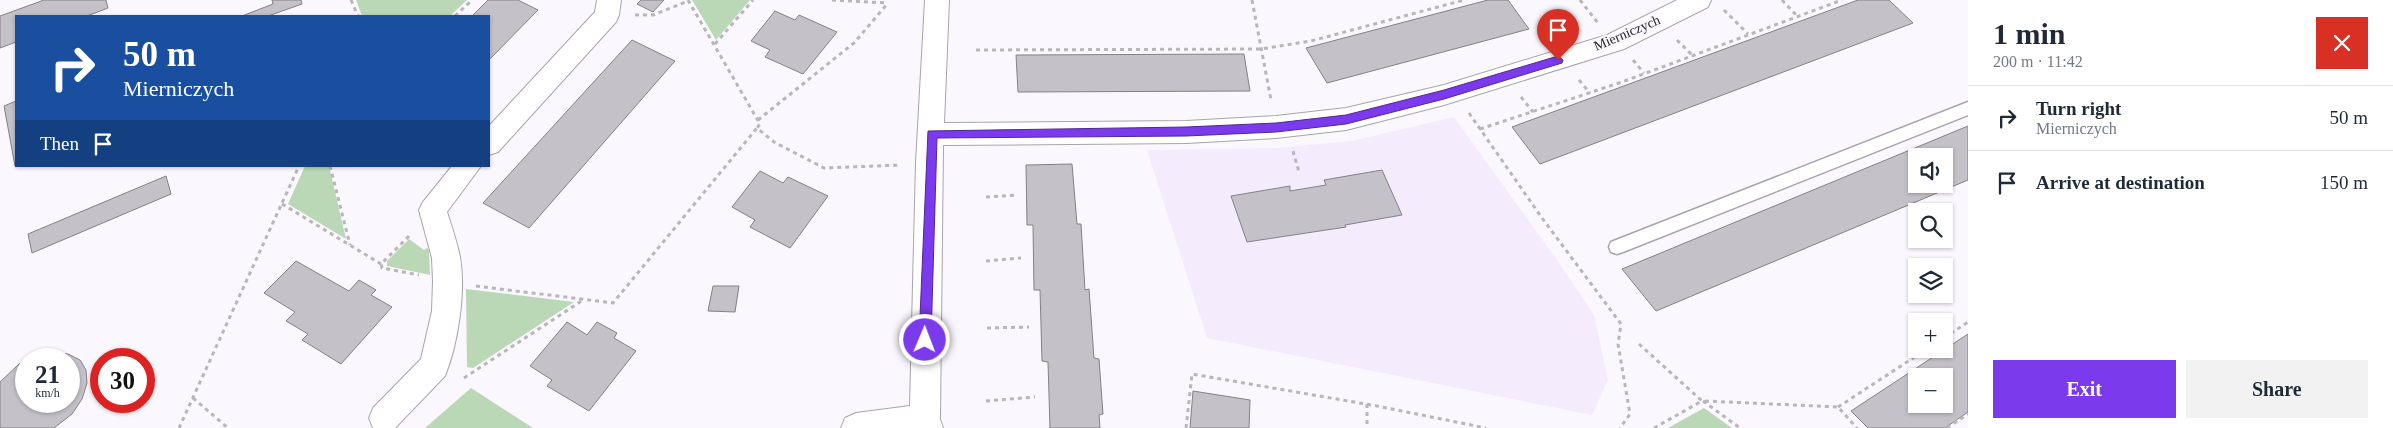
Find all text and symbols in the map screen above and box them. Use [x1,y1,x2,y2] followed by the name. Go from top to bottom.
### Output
[1537,9,1579,60] pin
[1592,12,1662,54] street label: Mierniczych
[1544,16,1572,44] icon: arrive
[1993,17,2066,50] text: 1 min
[2316,17,2368,69] button: close
[40,35,105,100] icon: right
[123,35,196,74] text: 50 m
[1993,53,2083,70] text: 200 m · 11:42
[123,76,234,101] text: Mierniczych
[2036,98,2121,119] text: Turn right
[1993,104,2021,132] icon: right
[2329,107,2368,128] text: 50 m
[2036,120,2117,137] text: Mierniczych
[89,130,117,158] icon: arrive
[40,133,79,154] text: Then
[1908,148,1953,413] map controls
[1908,148,1953,193] button: sound
[1993,169,2021,197] icon: arrive
[2036,172,2205,193] text: Arrive at destination
[2320,172,2368,193] text: 150 m
[1908,203,1953,248] button: search
[1908,258,1953,303] button: layers
[898,313,950,365] position arrow
[1908,313,1953,358] button: +
[90,348,155,413] speed limit sign: 30
[1993,360,2176,418] button: Exit
[2186,360,2368,418] button: Share
[35,361,60,388] text: 21
[1908,368,1953,413] button: −
[35,386,60,400] text: km/h

